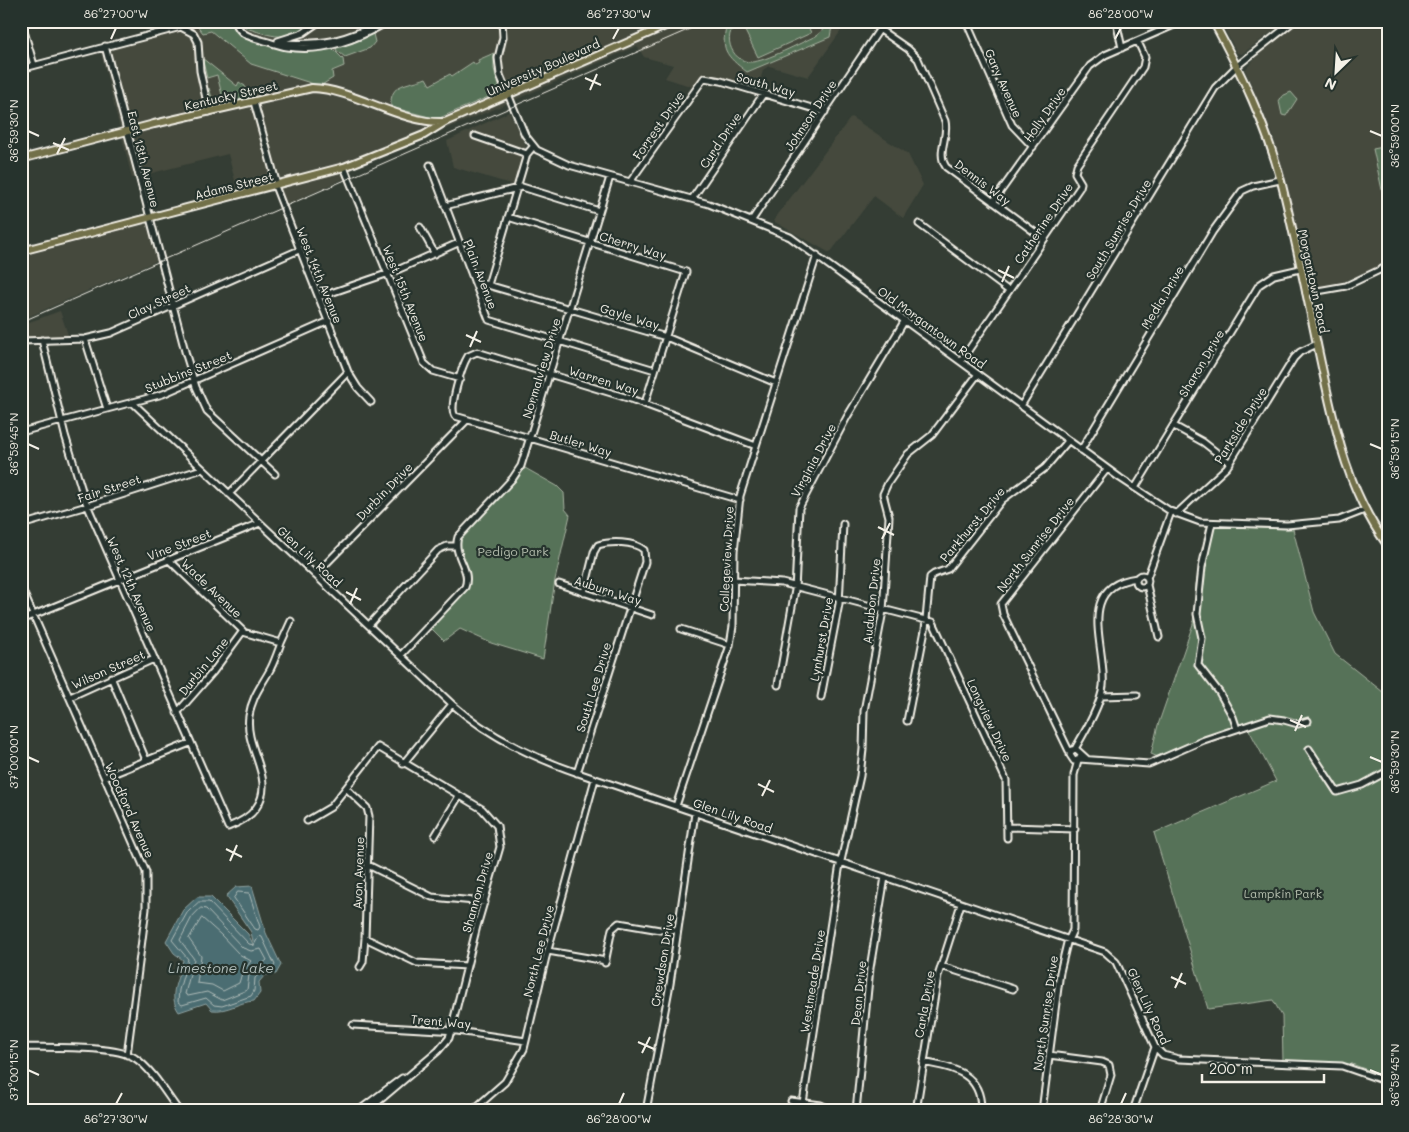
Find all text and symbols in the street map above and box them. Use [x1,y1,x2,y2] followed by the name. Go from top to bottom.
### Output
[84,5,148,21] text: 86°27'00"W
[587,5,651,21] text: 86°27'30"W
[1088,5,1154,21] text: 86°28'00"W
[484,35,602,99] street label: University Boulevard
[982,46,1026,120] street label: Gary Avenue
[1312,48,1362,98] north arrow
[735,68,797,100] street label: South Way
[1321,73,1339,95] text: N
[780,76,840,154] street label: Johnson Drive
[183,77,279,113] street label: Kentucky Street
[1019,83,1069,145] street label: Holly Drive
[629,88,687,162] street label: Forrest Drive
[5,99,21,163] text: 36°59'30"N
[1386,104,1402,168] text: 36°59'00"N
[124,109,164,209] street label: East 13th Avenue
[695,109,745,171] street label: Curd Drive
[952,156,1014,208] street label: Dennis Way
[193,167,275,203] street label: Adams Street
[1082,176,1154,282] street label: South Sunrise Drive
[1010,179,1076,267] street label: Catherine Drive
[293,224,347,326] street label: West 14th Avenue
[598,227,668,263] street label: Cherry Way
[1295,228,1333,335] street label: Morgantown Road
[460,237,502,311] street label: Plain Avenue
[379,242,433,344] street label: West 15th Avenue
[1137,262,1187,332] street label: Media Drive
[125,280,193,322] street label: Clay Street
[875,282,990,372] street label: Old Morgantown Road
[598,299,662,333] street label: Gayle Way
[518,316,564,420] street label: Normalview Drive
[1174,326,1228,400] street label: Sharon Drive
[142,346,234,396] street label: Stubbins Street
[567,362,641,398] street label: Warren Way
[1210,384,1270,466] street label: Parkside Drive
[5,413,21,475] text: 36°59'45"N
[1386,418,1402,480] text: 36°59'15"N
[787,420,839,500] street label: Virginia Drive
[548,426,614,460] street label: Butler Way
[352,459,416,523] street label: Durbin Drive
[75,470,143,506] street label: Fair Street
[936,483,1008,565] street label: Parkhurst Drive
[993,493,1077,595] street label: North Sunrise Drive
[715,506,737,612] street label: Collegeview Drive
[274,522,346,590] street label: Glen Lily Road
[145,524,213,564] street label: Vine Street
[104,534,160,634] street label: West 12th Avenue
[477,543,549,559] park label: Pedigo Park
[178,555,246,621] street label: Wade Avenue
[859,557,883,645] street label: Audubon Drive
[572,572,644,608] street label: Auburn Way
[806,596,836,682] street label: Lynhurst Drive
[175,634,231,698] street label: Durbin Lane
[572,640,614,734] street label: South Lee Drive
[69,646,147,692] street label: Wilson Street
[964,676,1016,764] street label: Longview Drive
[5,725,21,789] text: 37°00'00"N
[1386,730,1402,794] text: 36°59'30"N
[102,760,158,860] street label: Woodford Avenue
[691,794,775,836] street label: Glen Lily Road
[349,836,367,910] street label: Avon Avenue
[458,850,496,934] street label: Shannon Drive
[1244,885,1322,901] park label: Lampkin Park
[519,903,557,999] street label: North Lee Drive
[647,912,677,1008] street label: Crewdson Drive
[796,928,828,1034] street label: Westmeade Drive
[1029,954,1061,1072] street label: North Sunrise Drive
[168,958,274,977] water label: Limestone Lake
[847,960,869,1026] street label: Dean Drive
[1124,965,1174,1047] street label: Glen Lily Road
[910,969,938,1039] street label: Carla Drive
[410,1010,472,1032] street label: Trent Way
[5,1039,21,1101] text: 37°00'15"N
[1386,1044,1402,1106] text: 36°59'45"N
[1202,1052,1324,1084] scale bar
[1209,1058,1253,1078] text: 200 m
[84,1110,148,1126] text: 86°27'30"W
[586,1110,652,1126] text: 86°28'00"W
[1089,1110,1153,1126] text: 86°28'30"W

